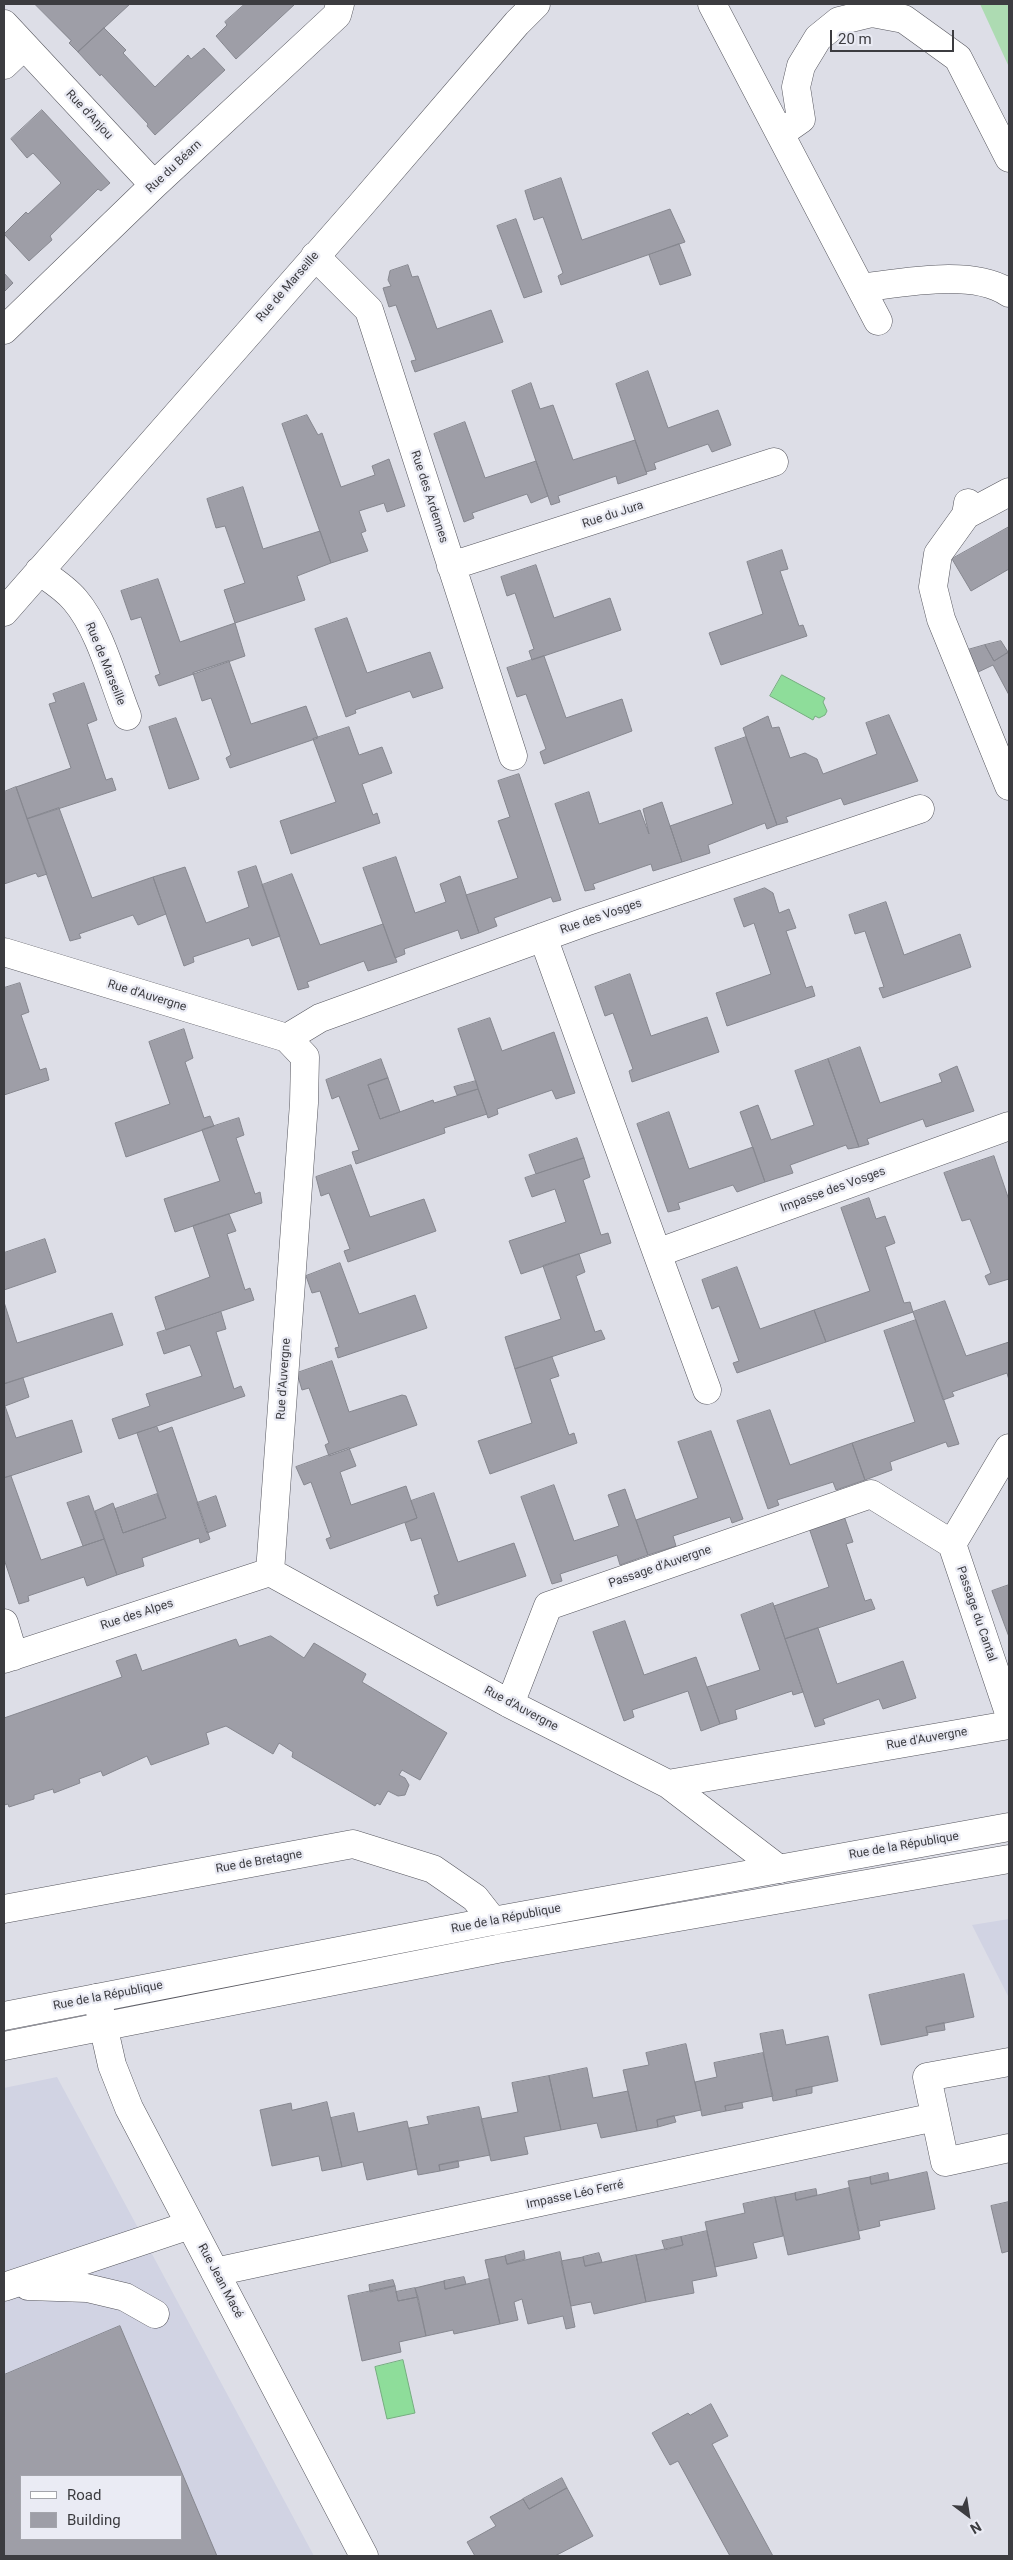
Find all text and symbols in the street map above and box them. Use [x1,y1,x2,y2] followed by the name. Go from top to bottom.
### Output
[833,20,957,52] scale bar
[838,30,872,48] text: 20 m
[62,87,116,143] street label: Rue d'Anjou
[143,138,205,196] street label: Rue du Béarn
[254,249,322,325] street label: Rue de Marseille
[407,449,451,545] street label: Rue des Ardennes
[581,498,645,532] street label: Rue du Jura
[82,620,128,708] street label: Rue de Marseille
[558,896,644,938] street label: Rue des Vosges
[106,977,188,1015] street label: Rue d'Auvergne
[778,1164,888,1216] street label: Impasse des Vosges
[274,1338,294,1420] street label: Rue d'Auvergne
[607,1543,713,1591] street label: Passage d'Auvergne
[953,1565,999,1663] street label: Passage du Cantal
[99,1596,175,1634] street label: Rue des Alpes
[482,1683,560,1735] street label: Rue d'Auvergne
[886,1725,968,1753] street label: Rue d'Auvergne
[848,1829,960,1863] street label: Rue de la République
[215,1847,303,1877] street label: Rue de Bretagne
[450,1901,562,1937] street label: Rue de la République
[52,1978,164,2014] street label: Rue de la République
[525,2178,625,2212] street label: Impasse Léo Ferré
[194,2241,246,2321] street label: Rue Jean Macé
[20,2475,182,2540] legend
[67,2486,101,2504] text: Road
[943,2490,993,2540] north arrow
[67,2511,121,2529] text: Building
[967,2518,984,2537] text: N

